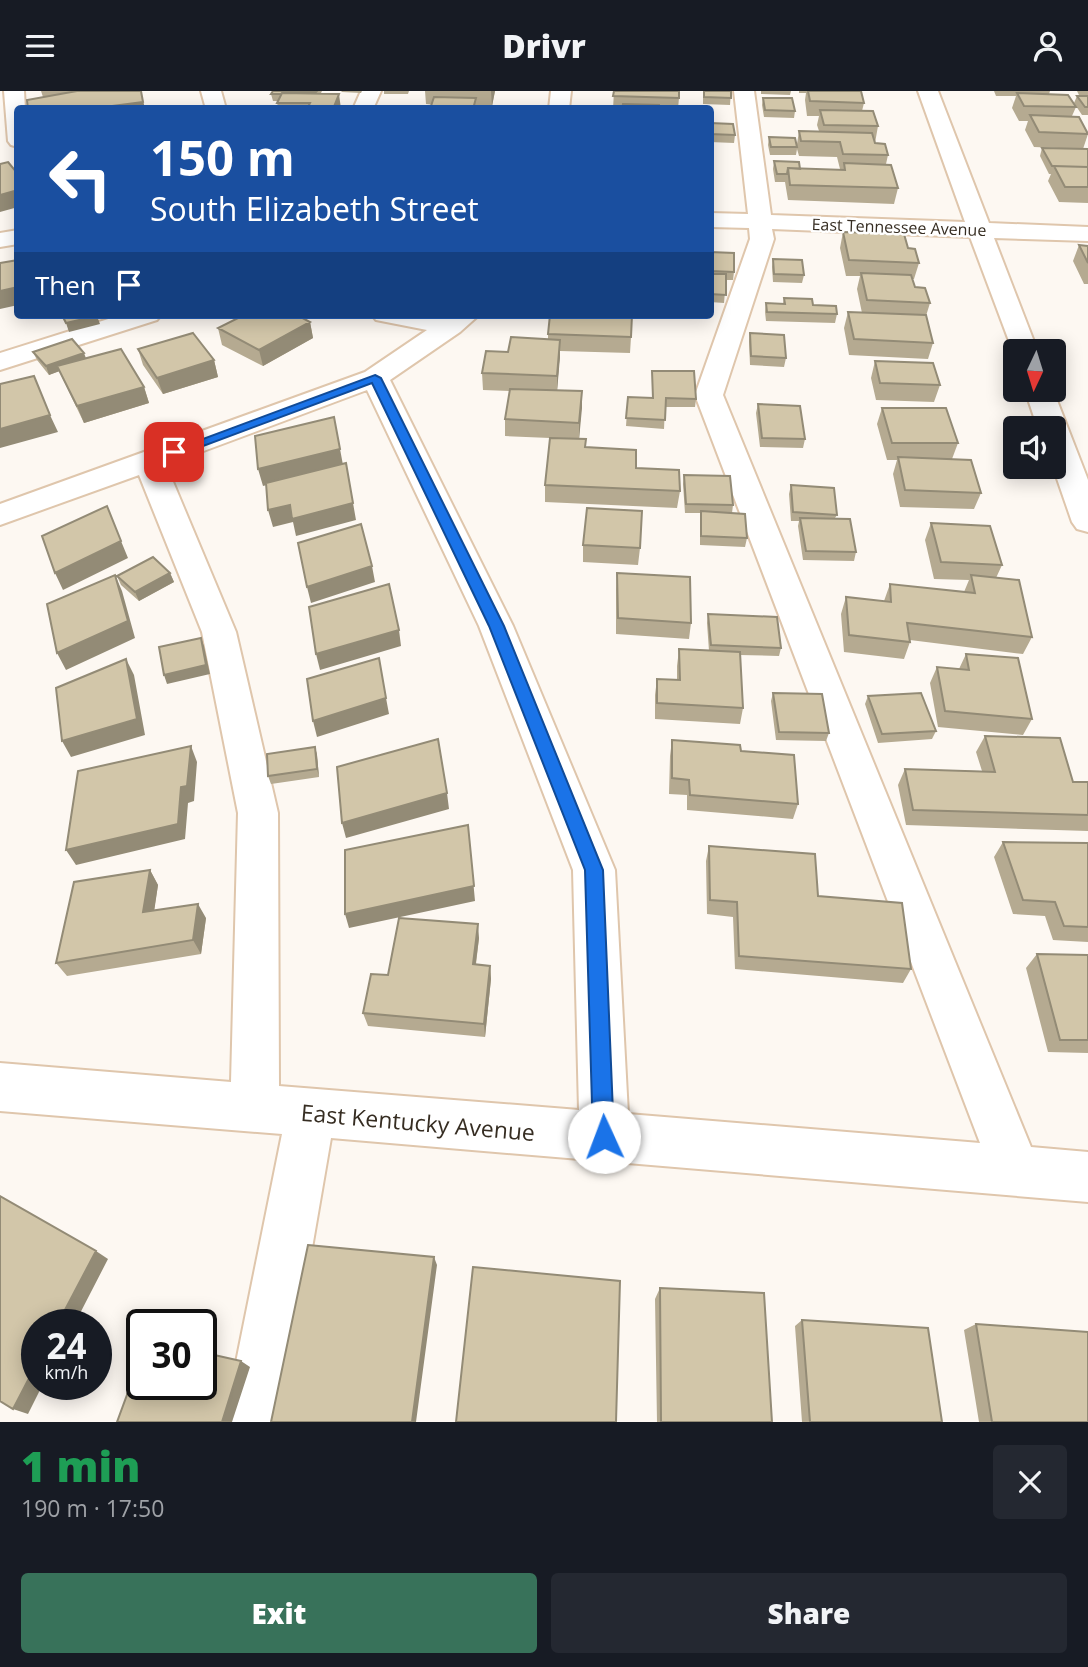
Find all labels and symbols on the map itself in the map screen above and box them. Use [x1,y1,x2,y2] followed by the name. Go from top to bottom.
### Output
[811,213,987,241] street label: East Tennessee Avenue
[1003,339,1066,403] north arrow
[144,422,204,482] pin
[300,1096,536,1148] street label: East Kentucky Avenue
[567,1100,641,1174] position arrow
[126,1309,217,1400] speed limit sign: 30

